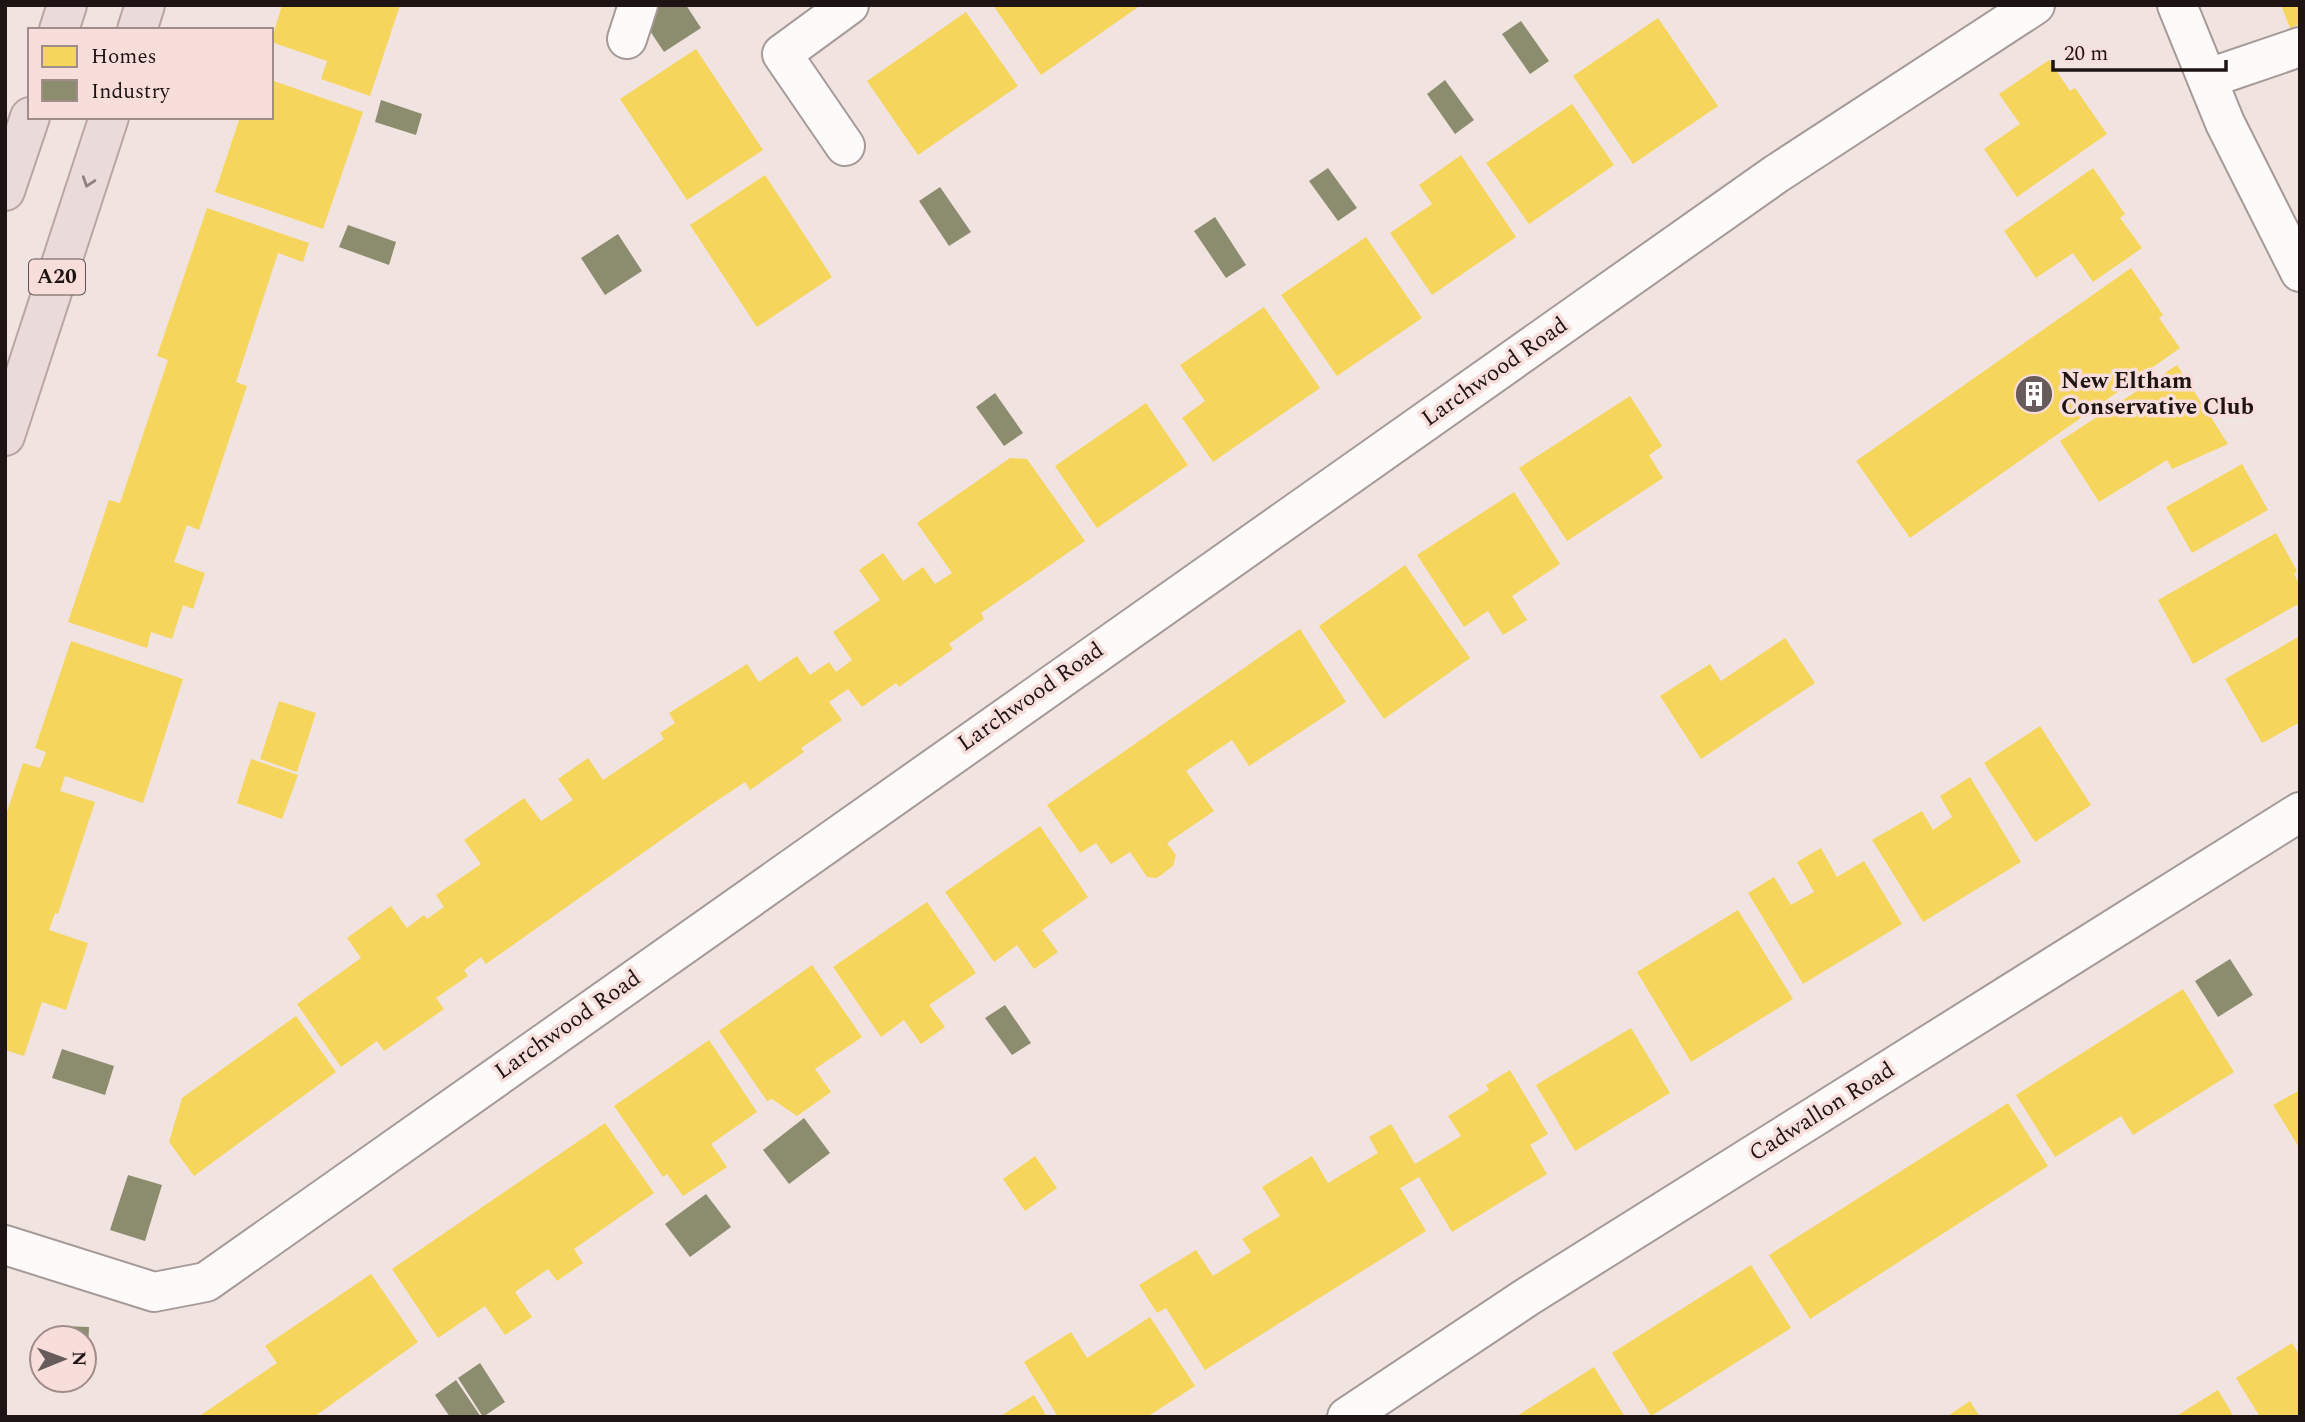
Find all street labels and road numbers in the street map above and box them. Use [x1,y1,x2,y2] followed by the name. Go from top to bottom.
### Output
[29,260,85,294] road number: A20
[1415,308,1576,436] street label: Larchwood Road
[951,633,1112,761] street label: Larchwood Road
[488,961,649,1089] street label: Larchwood Road
[1742,1053,1902,1171] street label: Cadwallon Road

